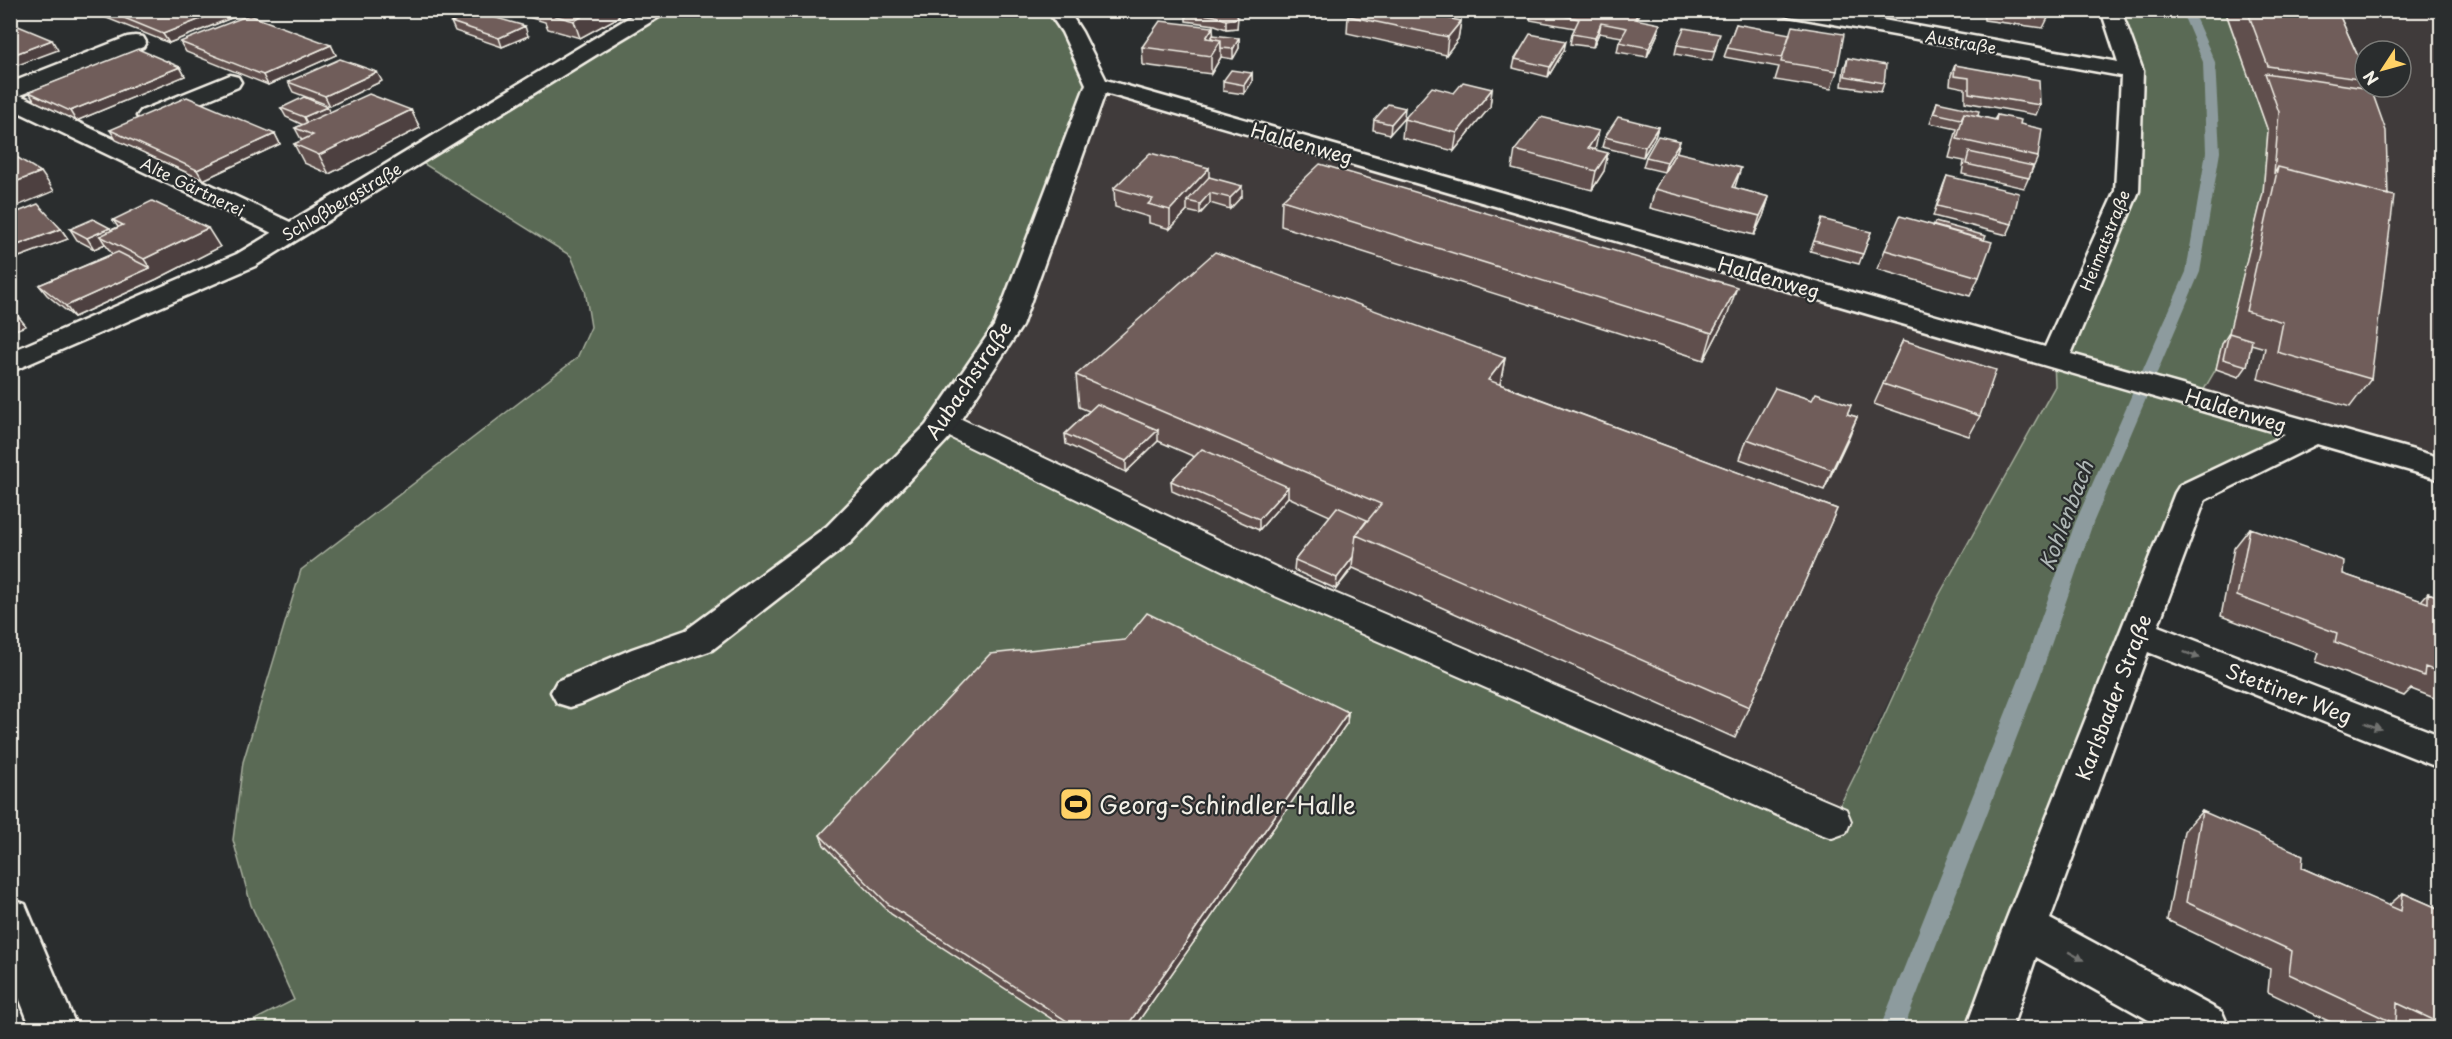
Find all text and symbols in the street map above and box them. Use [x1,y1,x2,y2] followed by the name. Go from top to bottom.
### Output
[1924,23,1998,59] street label: Austraße
[2353,39,2413,99] north arrow
[2357,66,2383,91] text: N
[1247,114,1357,172] street label: Haldenweg
[137,151,249,221] street label: Alte Gärtnerei
[277,156,405,246] street label: Schloßbergstraße
[2073,186,2135,294] street label: Heimatstraße
[1714,248,1824,306] street label: Haldenweg
[917,315,1019,445] street label: Aubachstraße
[2181,380,2291,440] street label: Haldenweg
[2029,455,2101,574] water label: Kohlenbach
[2067,610,2159,784] street label: Karlsbader Straße
[2183,651,2201,660] one-way arrow
[2221,655,2357,731] street label: Stettiner Weg
[2364,722,2382,731] one-way arrow
[1058,786,1094,822] sports icon: Georg-Schindler-Halle
[1099,786,1356,822] place label: Georg-Schindler-Halle
[2068,951,2085,961] one-way arrow

